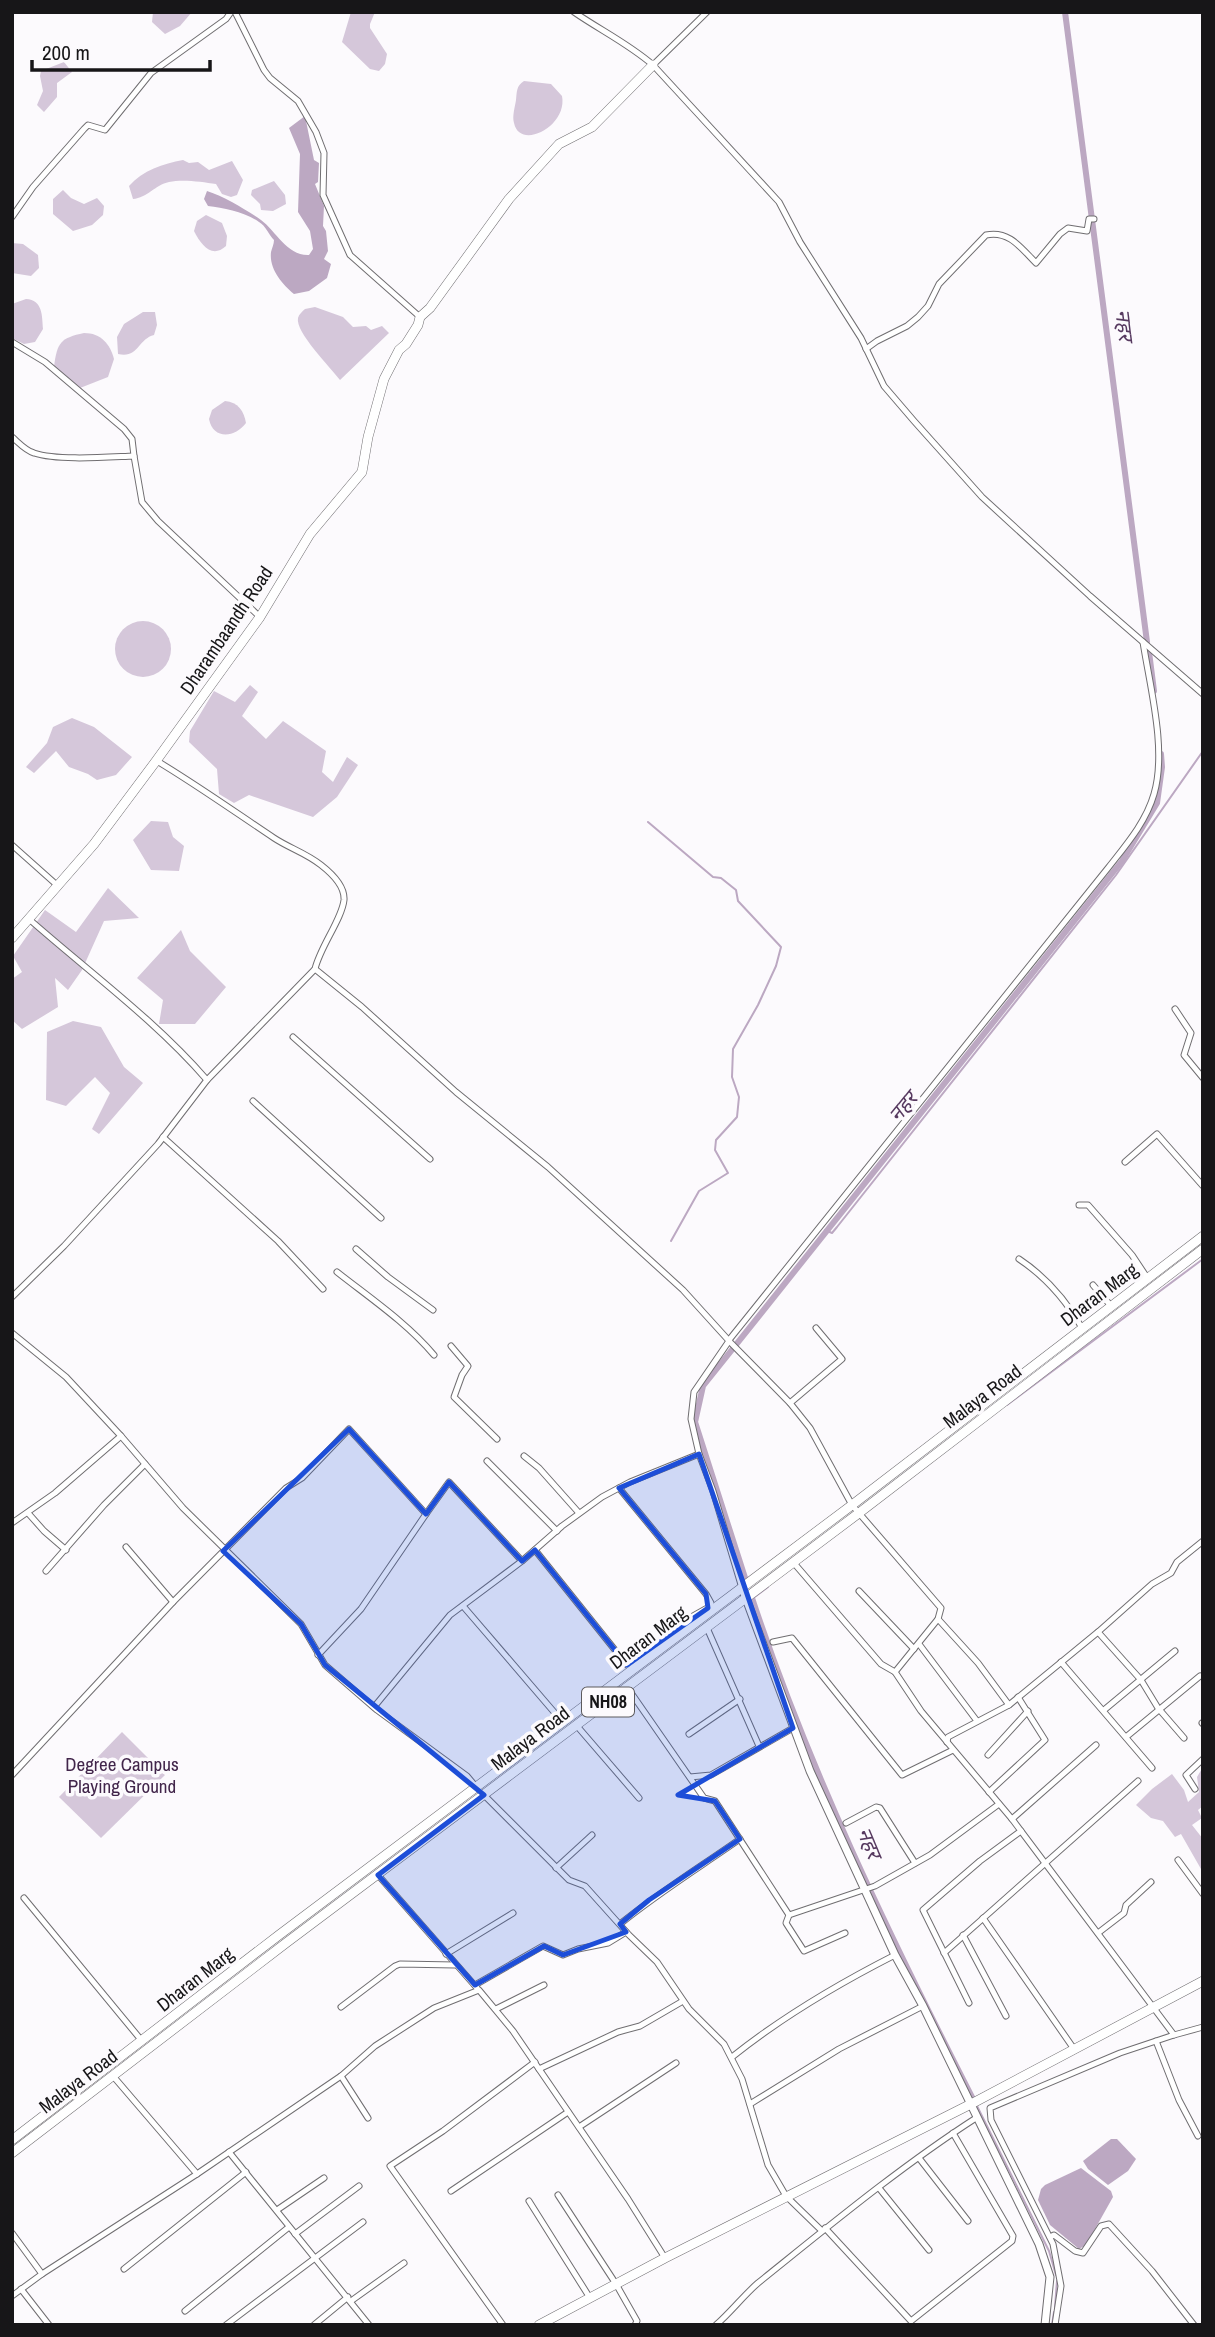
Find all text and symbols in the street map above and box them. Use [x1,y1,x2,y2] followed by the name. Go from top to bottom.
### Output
[32,28,210,72] scale bar
[42,38,90,67] text: 200 m
[1108,308,1141,347] water label: नहर
[174,561,278,699] street label: Dharambaandh Road
[881,1082,927,1128] water label: नहर
[1055,1256,1143,1332] street label: Dharan Marg
[938,1358,1026,1434] street label: Malaya Road
[604,1599,692,1675] street label: Dharan Marg
[582,1688,634,1716] road number: NH08
[486,1700,574,1776] street label: Malaya Road
[65,1751,179,1799] park label: Degree Campus Playing Ground
[850,1823,891,1867] water label: नहर
[151,1941,239,2017] street label: Dharan Marg
[34,2043,122,2119] street label: Malaya Road

